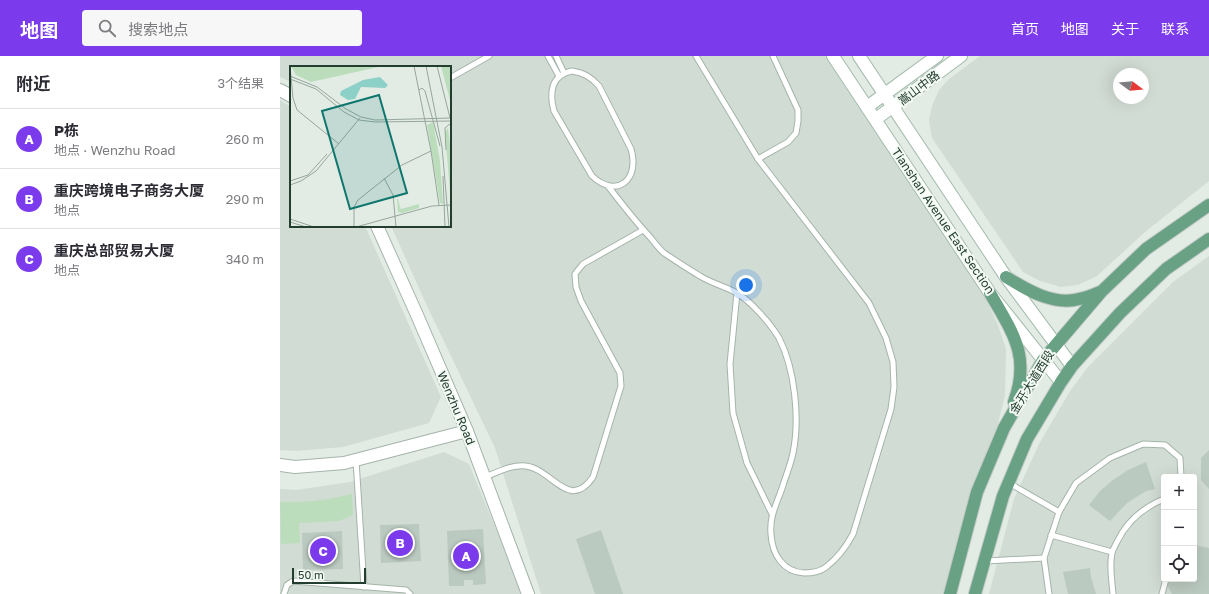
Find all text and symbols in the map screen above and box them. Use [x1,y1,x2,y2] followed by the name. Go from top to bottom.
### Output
[82,10,362,46] search box
[96,17,118,39] icon: search
[20,18,58,41] text: 地图
[128,20,188,38] text: 搜索地点
[1011,20,1039,37] text: 首页
[1061,20,1089,37] text: 地图
[1111,20,1139,37] text: 关于
[1161,20,1189,37] text: 联系
[290,66,451,227] inset map
[895,67,942,108] street label: 嵩山中路
[1113,68,1149,104] north arrow
[16,73,50,94] text: 附近
[217,75,264,91] text: 3个结果
[54,121,79,139] text: P栋
[24,131,34,147] text: A
[226,131,264,147] text: 260 m
[54,142,176,158] text: 地点 · Wenzhu Road
[889,145,998,297] street label: Tianshan Avenue East Section
[54,181,204,199] text: 重庆跨境电子商务大厦
[24,191,34,207] text: B
[226,191,264,207] text: 290 m
[54,202,80,218] text: 地点
[54,241,174,259] text: 重庆总部贸易大厦
[24,251,34,267] text: C
[226,251,264,267] text: 340 m
[54,262,80,278] text: 地点
[736,275,756,295] your location
[1006,347,1057,416] street label: 金开大道西段
[434,369,479,447] street label: Wenzhu Road
[1161,474,1197,582] map controls
[1161,474,1197,510] button: +
[1161,510,1197,546] button: −
[387,528,413,558] pin: B
[310,536,336,566] pin: C
[453,541,479,571] pin: A
[1161,546,1197,582] button: locate
[292,566,366,585] scale bar
[298,568,324,581] text: 50 m

